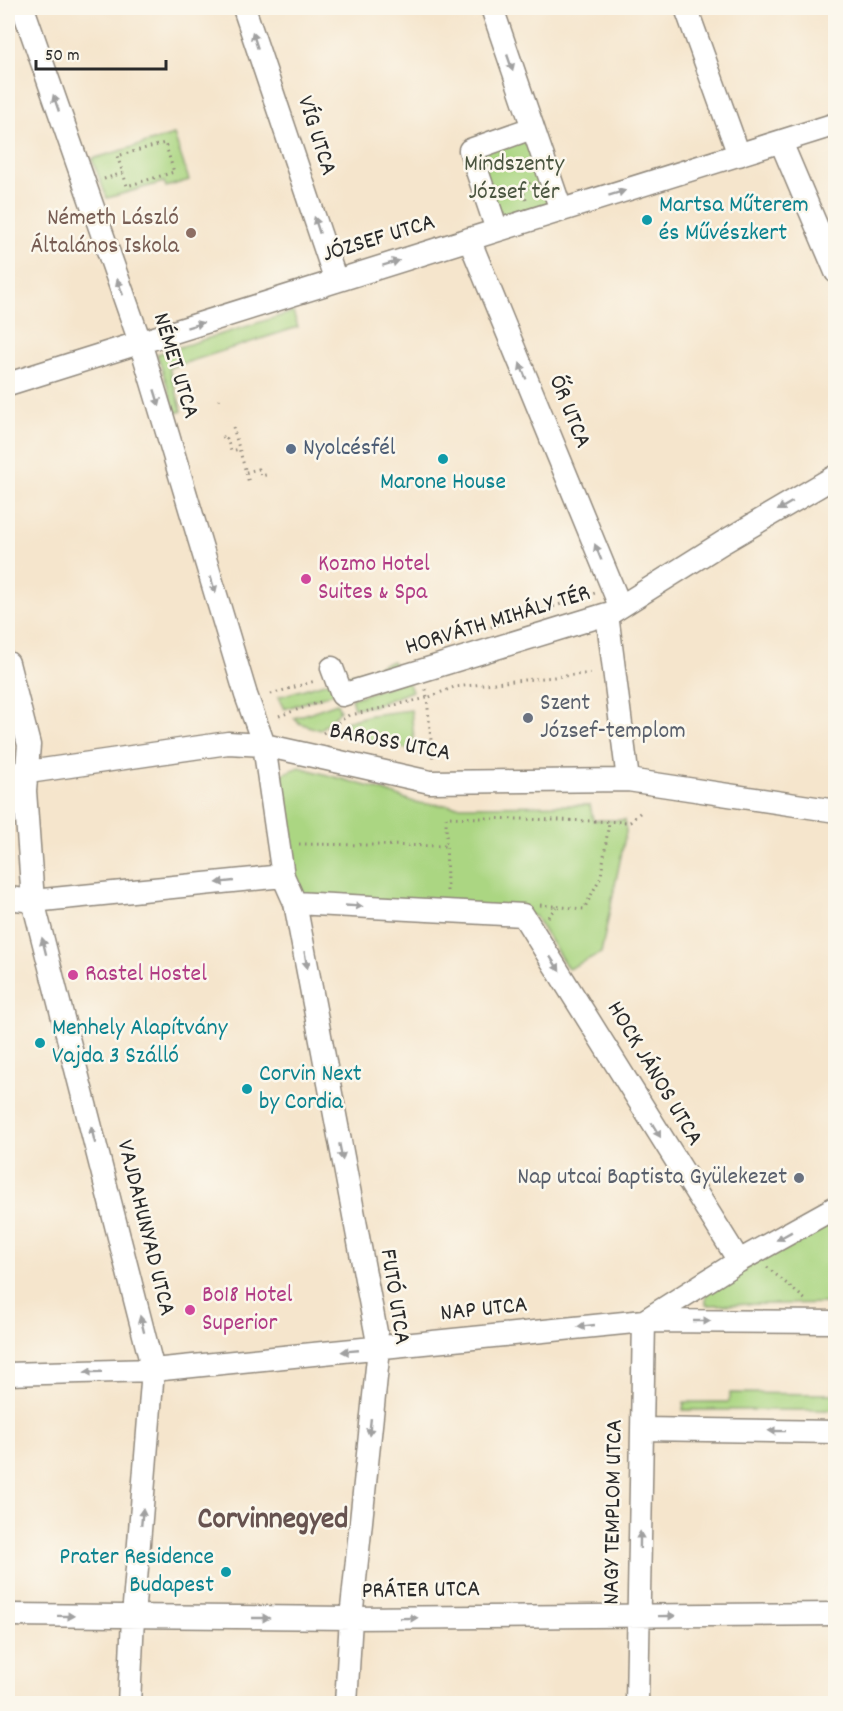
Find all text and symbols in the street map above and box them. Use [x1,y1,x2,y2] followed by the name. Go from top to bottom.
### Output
[250,31,260,49] one-way arrow
[36,33,166,71] scale bar
[45,44,80,69] text: 50 m
[506,54,515,72] one-way arrow
[287,92,345,180] street label: VÍG UTCA
[51,94,61,112] one-way arrow
[464,148,565,210] park label: Mindszenty József tér
[608,187,626,197] one-way arrow
[659,189,809,251] place label: Martsa Műterem és Művészkert
[31,202,180,264] place label: Németh László Általános Iskola
[318,206,440,272] street label: JÓZSEF UTCA
[640,213,654,227] marker: Martsa Műterem és Művészkert
[312,216,321,234] one-way arrow
[184,226,198,240] marker: Németh László Általános Iskola
[382,258,400,267] one-way arrow
[115,278,125,296] one-way arrow
[143,309,207,423] street label: NÉMET UTCA
[187,319,205,329] one-way arrow
[518,362,528,380] one-way arrow
[539,370,599,454] street label: ŐR UTCA
[153,389,162,407] one-way arrow
[303,432,396,466] place label: Nyolcésfél
[284,442,298,456] marker: Nyolcésfél
[436,452,450,466] marker: Marone House
[380,466,506,500] place label: Marone House
[777,500,793,511] one-way arrow
[593,542,603,560] one-way arrow
[318,548,430,610] place label: Kozmo Hotel Suites & Spa
[299,572,313,586] marker: Kozmo Hotel Suites & Spa
[209,576,218,594] one-way arrow
[401,577,595,665] street label: HORVÁTH MIHÁLY TÉR
[540,687,686,749] place label: Szent József-templom
[521,711,535,725] marker: Szent József-templom
[327,715,453,771] street label: BAROSS UTCA
[215,877,234,887] one-way arrow
[344,901,363,910] one-way arrow
[39,937,49,955] one-way arrow
[302,951,311,970] one-way arrow
[549,956,560,972] one-way arrow
[85,958,207,992] place label: Rastel Hostel
[66,968,80,982] marker: Rastel Hostel
[597,995,711,1153] street label: HOCK JÁNOS UTCA
[52,1012,229,1074] place label: Menhely Alapítvány Vajda 3 Szálló
[33,1036,47,1050] marker: Menhely Alapítvány Vajda 3 Szálló
[259,1058,362,1120] place label: Corvin Next by Cordia
[240,1082,254,1096] marker: Corvin Next by Cordia
[651,1122,662,1138] one-way arrow
[88,1126,97,1144] one-way arrow
[107,1136,183,1320] street label: VAJDAHUNYAD UTCA
[337,1143,346,1162] one-way arrow
[517,1161,787,1195] place label: Nap utcai Baptista Gyülekezet
[792,1171,806,1185] marker: Nap utcai Baptista Gyülekezet
[775,1231,792,1241] one-way arrow
[370,1247,418,1347] street label: FUTÓ UTCA
[202,1279,293,1341] place label: Bo18 Hotel Superior
[439,1289,529,1331] street label: NAP UTCA
[183,1303,197,1317] marker: Bo18 Hotel Superior
[136,1314,146,1333] one-way arrow
[693,1316,712,1326] one-way arrow
[576,1322,595,1331] one-way arrow
[340,1346,359,1356] one-way arrow
[83,1367,102,1376] one-way arrow
[365,1418,375,1437] one-way arrow
[595,1419,633,1605] street label: NAGY TEMPLOM UTCA
[768,1426,787,1436] one-way arrow
[198,1500,348,1543] district label: Corvinnegyed
[137,1507,146,1526] one-way arrow
[635,1531,645,1550] one-way arrow
[59,1541,214,1603] place label: Prater Residence Budapest
[219,1565,233,1579] marker: Prater Residence Budapest
[361,1573,481,1609] street label: PRÁTER UTCA
[56,1611,75,1620] one-way arrow
[658,1611,677,1620] one-way arrow
[251,1613,270,1623] one-way arrow
[400,1613,419,1623] one-way arrow

